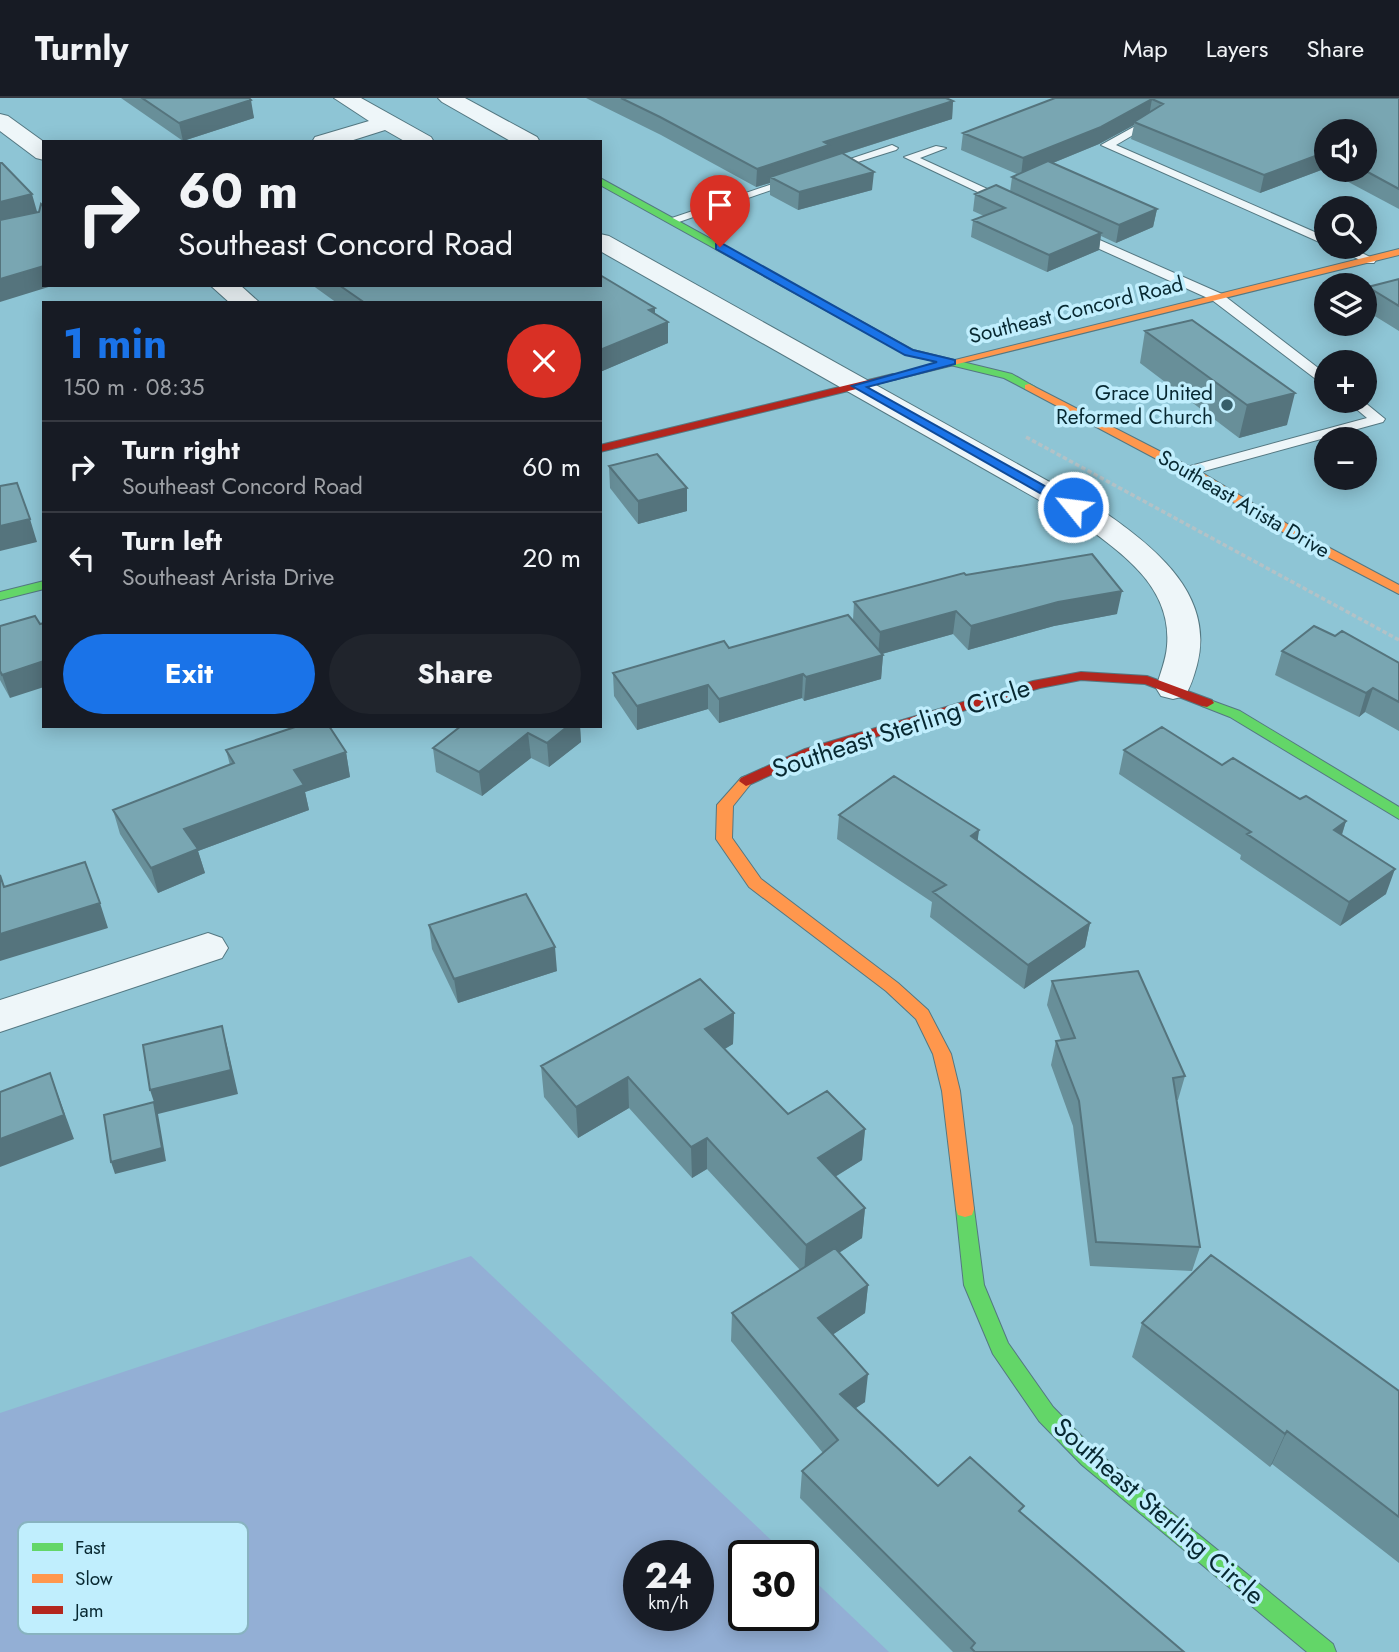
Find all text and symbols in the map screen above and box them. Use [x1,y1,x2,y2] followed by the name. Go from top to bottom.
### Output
[35,25,129,72] text: Turnly
[1123,31,1168,66] text: Map
[1206,31,1268,66] text: Layers
[1306,31,1364,66] text: Share
[1314,119,1377,490] map controls
[1314,119,1377,182] button: sound
[178,156,298,226] text: 60 m
[63,168,154,259] icon: right
[690,175,750,247] pin
[701,186,739,224] icon: arrive
[1314,196,1377,259] button: search
[178,221,513,267] text: Southeast Concord Road
[966,269,1186,351] street label: Southeast Concord Road
[1314,273,1377,336] button: layers
[63,313,167,374] text: 1 min
[507,324,581,398] button: close
[1314,350,1377,413] button: +
[63,370,204,404] text: 150 m · 08:35
[1056,378,1213,432] place label: Grace United Reformed Church
[1219,397,1235,413] marker: Grace United Reformed Church
[1314,427,1377,490] button: −
[122,431,240,469] text: Turn right
[1153,443,1336,566] street label: Southeast Arista Drive
[63,448,101,486] icon: right
[522,448,581,486] text: 60 m
[122,469,363,503] text: Southeast Concord Road
[1036,470,1110,544] position arrow
[122,522,222,560] text: Turn left
[63,539,101,577] icon: left
[523,539,581,577] text: 20 m
[122,560,334,594] text: Southeast Arista Drive
[63,634,315,714] button: Exit
[329,634,581,714] button: Share
[767,668,1035,788] street label: Southeast Sterling Circle
[1045,1408,1273,1614] street label: Southeast Sterling Circle
[18,1522,248,1634] legend
[75,1534,106,1561] text: Fast
[728,1540,819,1631] speed limit sign: 30
[645,1551,692,1601] text: 24
[75,1565,113,1592] text: Slow
[648,1590,689,1616] text: km/h
[72,1597,104,1624] text: Jam

